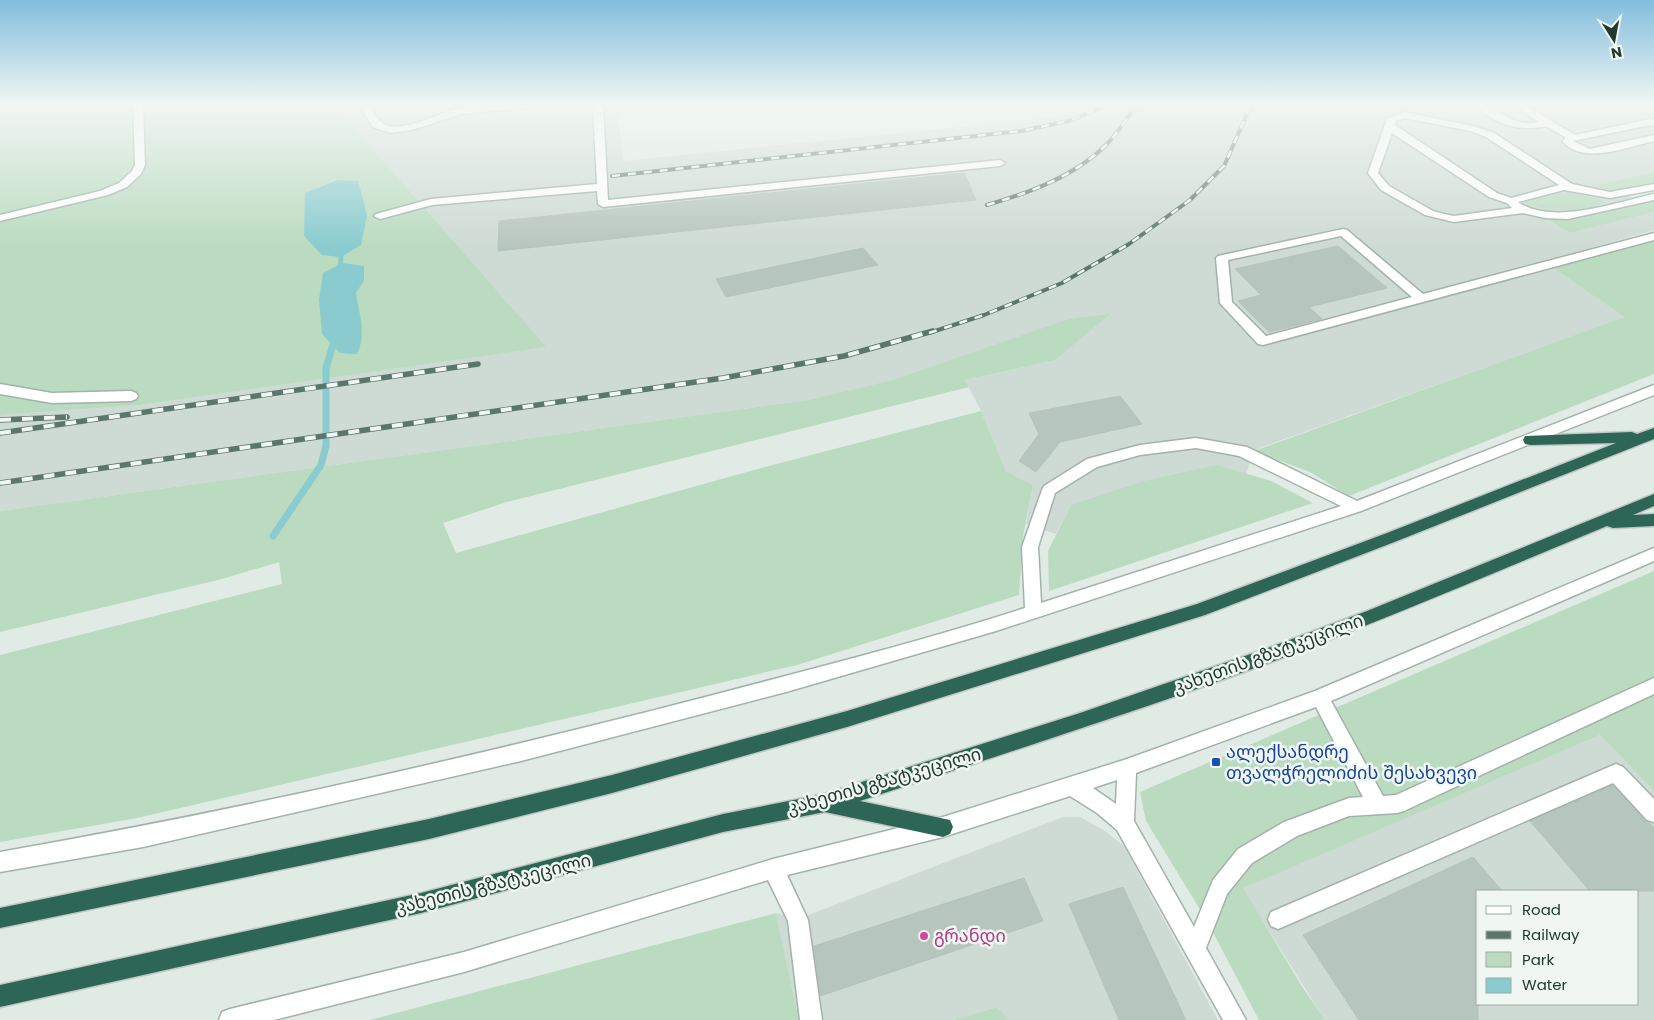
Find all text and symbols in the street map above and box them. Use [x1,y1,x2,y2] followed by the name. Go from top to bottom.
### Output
[1589,15,1639,65] north arrow
[1609,42,1624,64] text: N
[1169,607,1366,700] street label: კახეთის გზატკეცილი
[1226,739,1477,785] place label: ალექსანდრე თვალჭრელიძის შესახვევი
[784,741,984,820] street label: კახეთის გზატკეცილი
[1210,756,1222,768] marker: ალექსანდრე თვალჭრელიძის შესახვევი
[392,847,593,920] street label: კახეთის გზატკეცილი
[1476,890,1639,1005] legend
[1522,899,1561,920] text: Road
[934,923,1006,948] place label: გრანდი
[1522,924,1580,945] text: Railway
[918,930,930,942] marker: გრანდი
[1522,949,1554,970] text: Park
[1522,974,1568,995] text: Water

